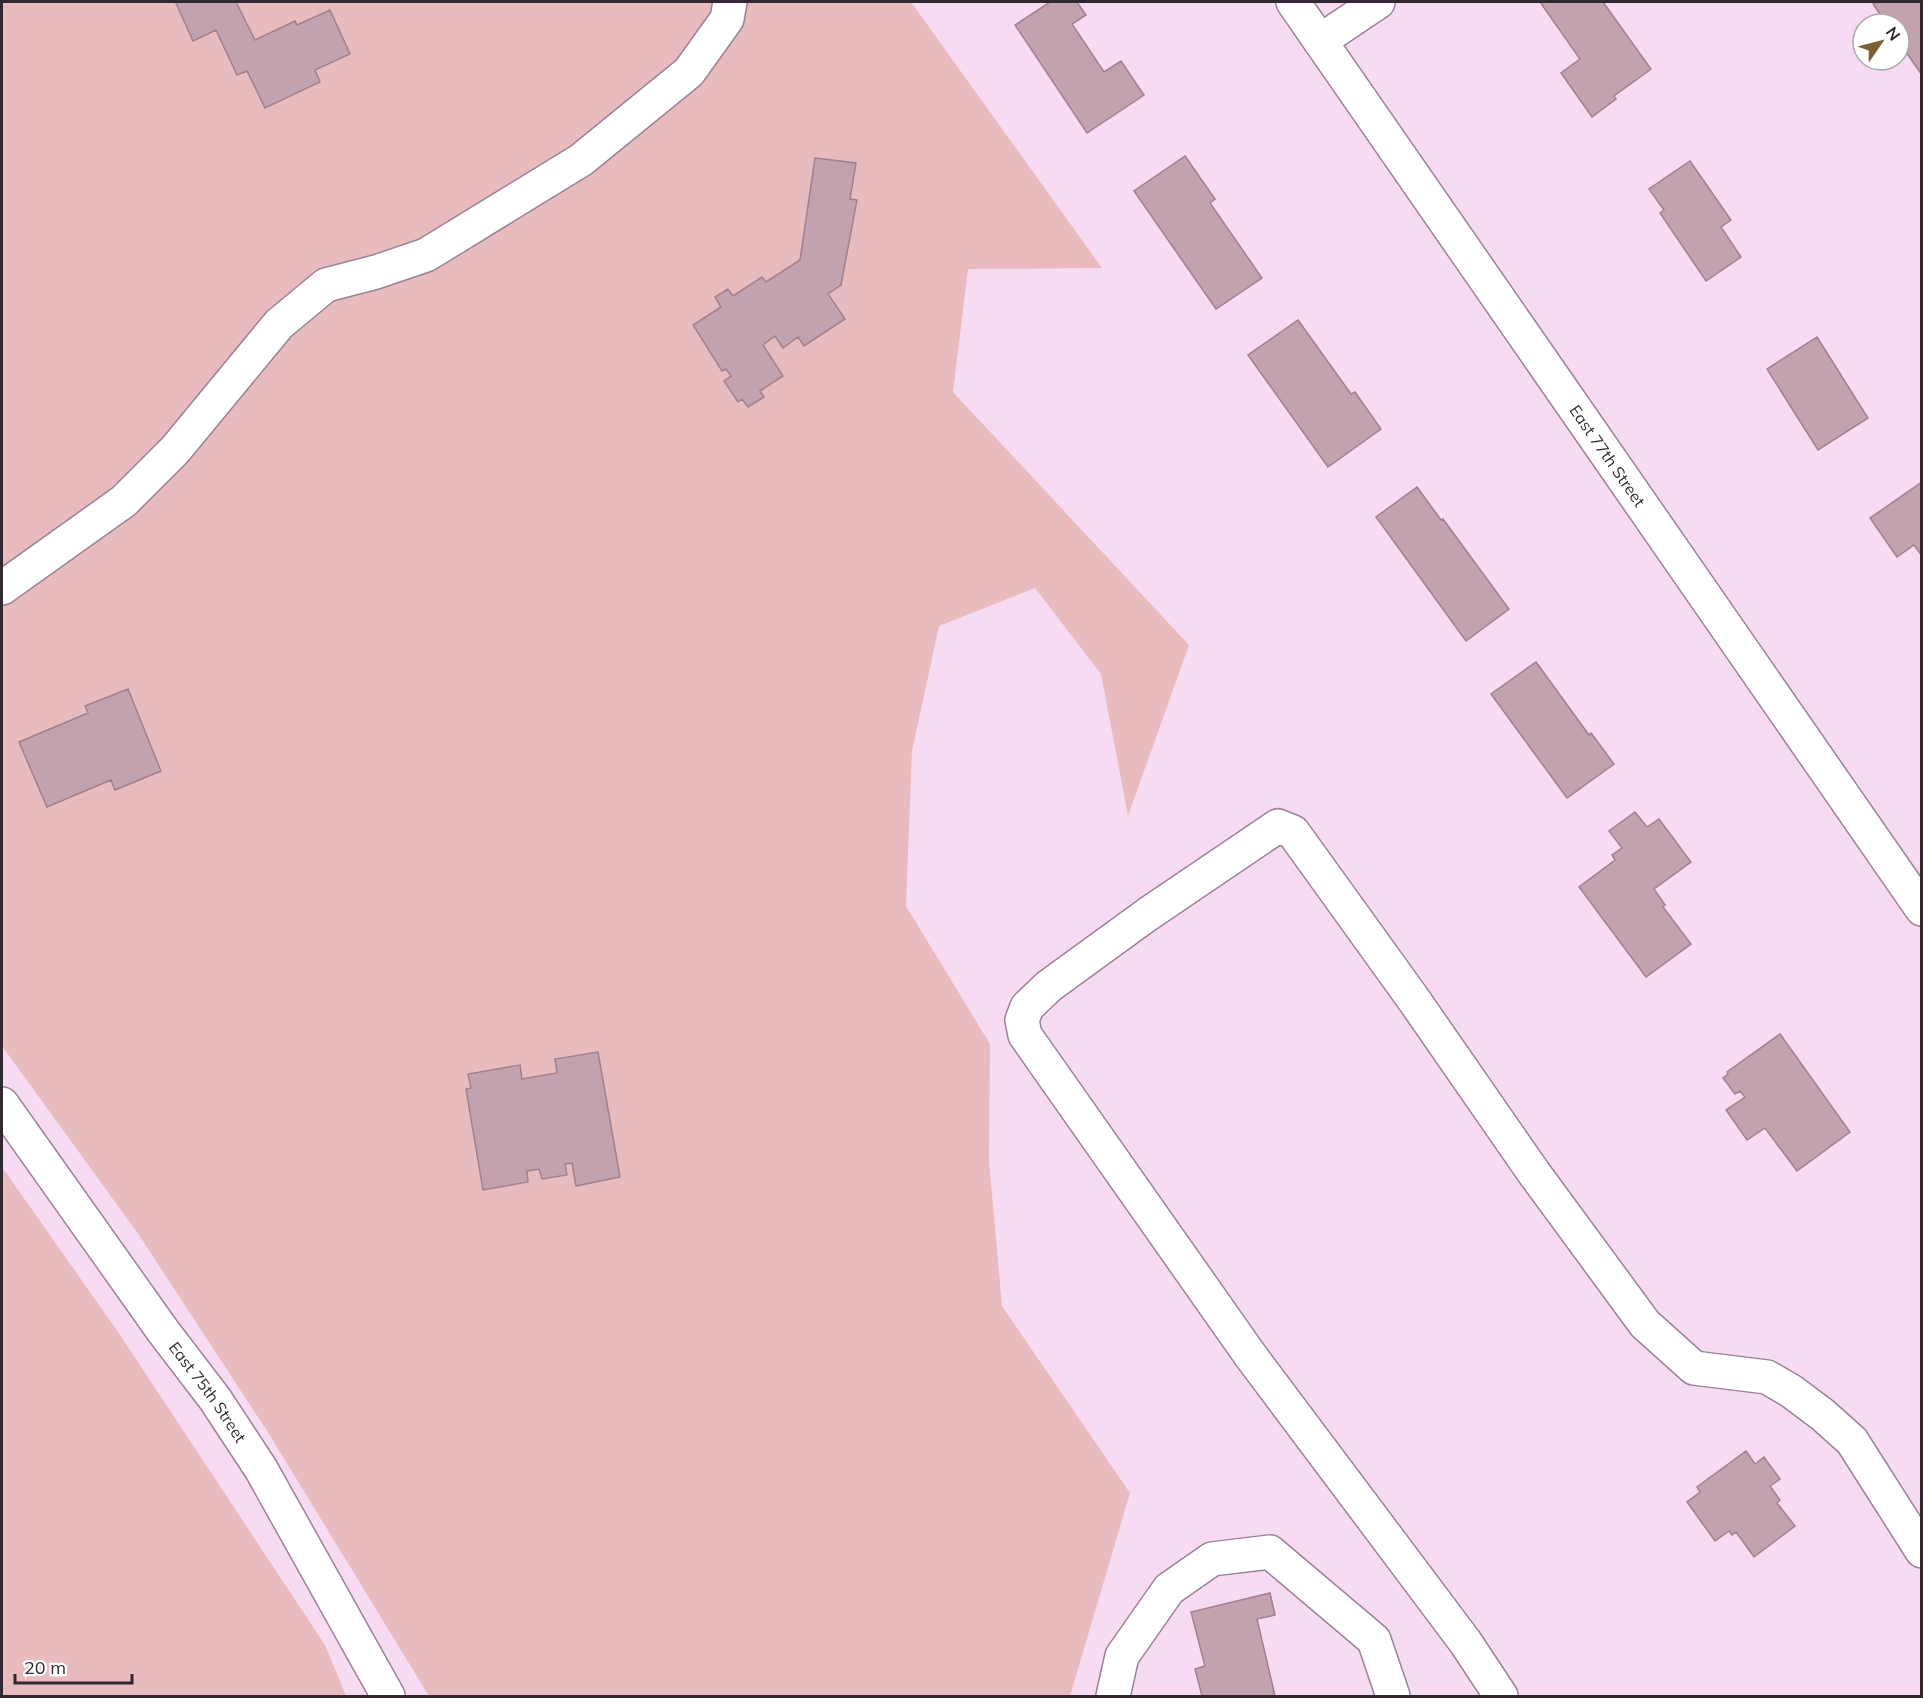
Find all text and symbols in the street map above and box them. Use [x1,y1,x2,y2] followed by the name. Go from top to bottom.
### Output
[1851,12,1911,72] north arrow
[1882,23,1905,44] text: N
[1565,401,1650,511] street label: East 77th Street
[165,1338,251,1446] street label: East 75th Street
[15,1647,132,1685] scale bar
[24,1656,66,1679] text: 20 m

